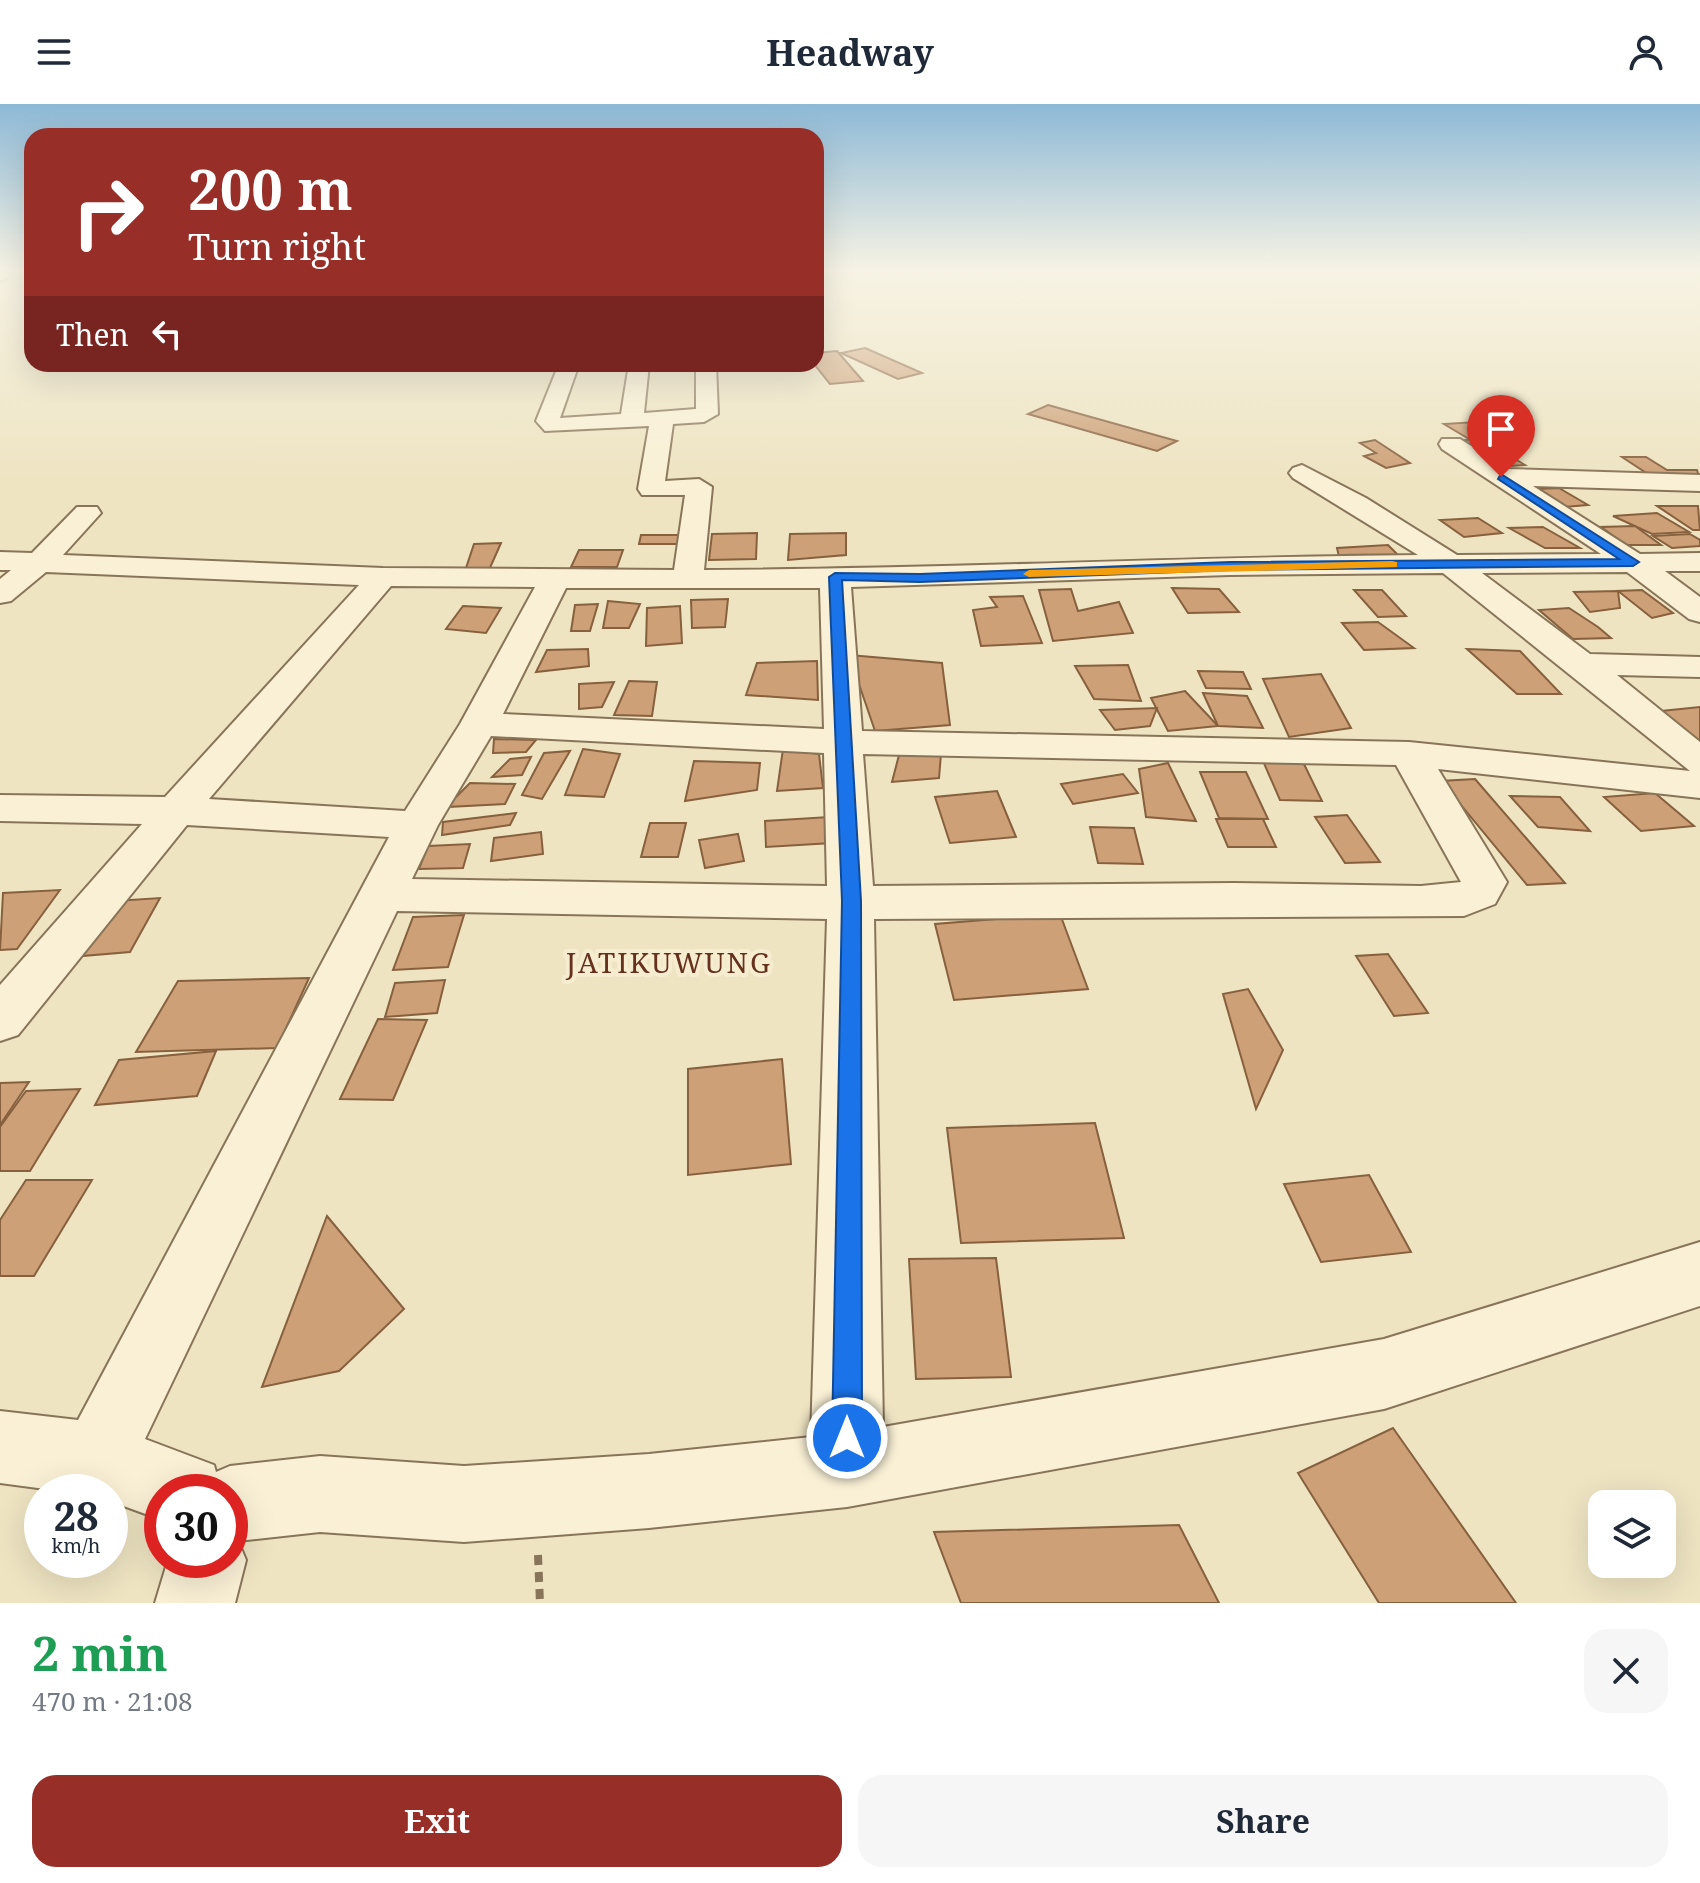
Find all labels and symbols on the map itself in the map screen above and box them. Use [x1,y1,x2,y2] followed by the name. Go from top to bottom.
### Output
[1467,395,1535,477] pin
[565,943,772,981] district label: JATIKUWUNG
[805,1396,889,1480] position arrow
[144,1474,248,1578] speed limit sign: 30

